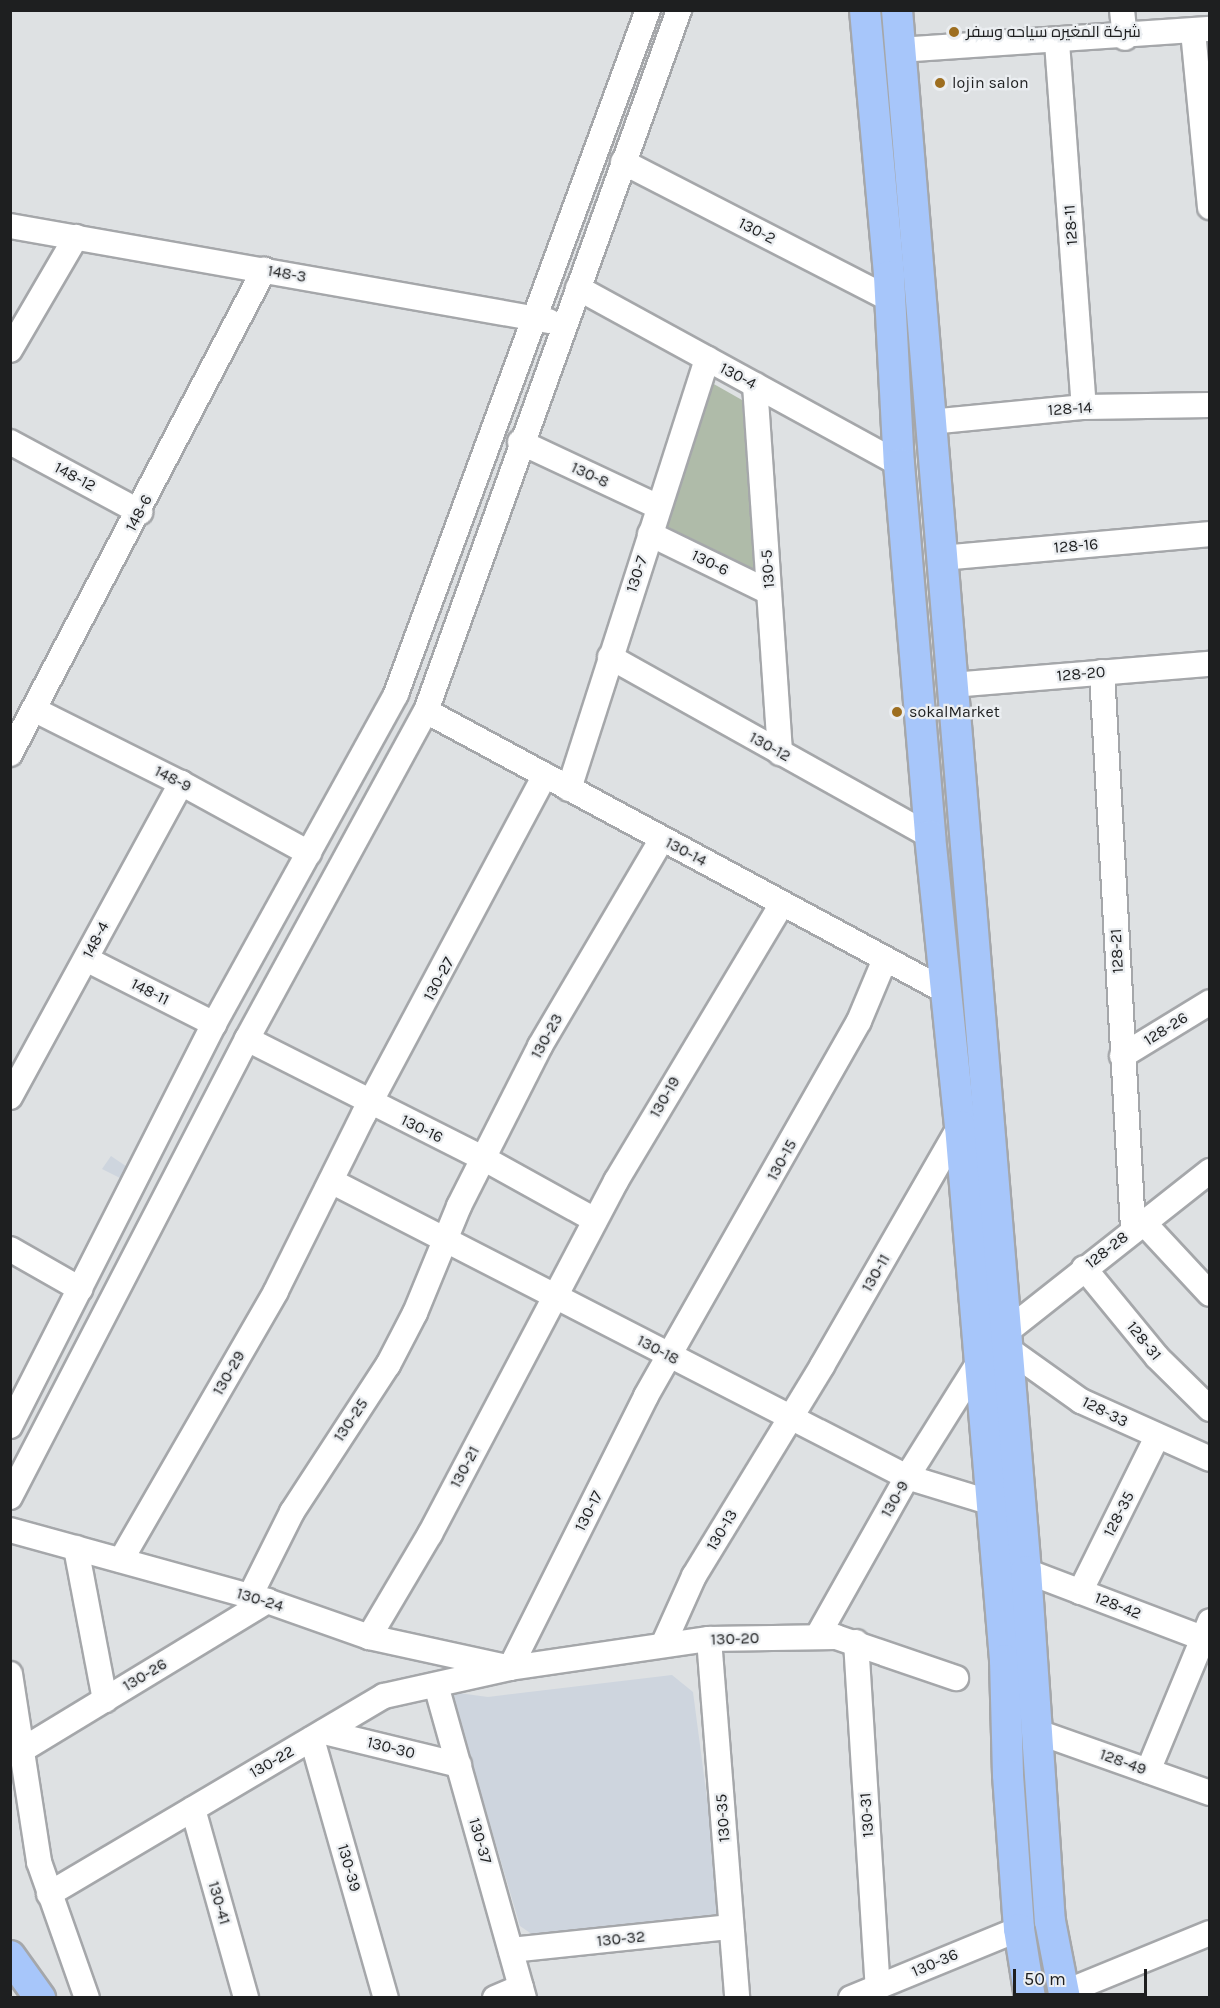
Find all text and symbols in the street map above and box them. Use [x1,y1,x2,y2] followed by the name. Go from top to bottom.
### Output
[966,22,1141,42] place label: شركة المغيره سياحه وسفر
[947,25,961,39] marker: شركة المغيره سياحه وسفر
[952,73,1029,93] place label: lojin salon
[933,76,947,90] marker: lojin salon
[1060,204,1082,246] street label: 128-11
[735,214,779,248] street label: 130-2
[266,261,308,287] street label: 148-3
[716,358,760,394] street label: 130-4
[1047,398,1093,420] street label: 128-14
[51,458,99,496] street label: 148-12
[568,458,612,492] street label: 130-8
[121,491,157,535] street label: 148-6
[1053,535,1099,557] street label: 128-16
[688,546,732,580] street label: 130-6
[757,549,779,589] street label: 130-5
[622,553,652,595] street label: 130-7
[1056,662,1106,686] street label: 128-20
[909,702,1000,722] place label: sokalMarket
[890,705,904,719] marker: sokalMarket
[746,728,794,766] street label: 130-12
[151,762,195,796] street label: 148-9
[662,833,710,871] street label: 130-14
[78,918,114,962] street label: 148-4
[1106,928,1128,974] street label: 128-21
[419,954,459,1004] street label: 130-27
[128,974,172,1010] street label: 148-11
[1140,1008,1192,1050] street label: 128-26
[527,1010,567,1062] street label: 130-23
[646,1073,684,1121] street label: 130-19
[398,1111,446,1147] street label: 130-16
[763,1136,801,1184] street label: 130-15
[1082,1227,1132,1273] street label: 128-28
[858,1251,894,1295] street label: 130-11
[1122,1318,1166,1364] street label: 128-31
[634,1331,682,1369] street label: 130-18
[209,1347,249,1399] street label: 130-29
[1079,1392,1131,1432] street label: 128-33
[330,1395,372,1445] street label: 130-25
[446,1443,484,1491] street label: 130-21
[877,1477,913,1521] street label: 130-9
[571,1488,607,1534] street label: 130-17
[1099,1488,1139,1540] street label: 128-35
[702,1506,742,1554] street label: 130-13
[234,1584,286,1616] street label: 130-24
[1092,1588,1144,1624] street label: 128-42
[710,1629,760,1649] street label: 130-20
[119,1654,171,1696] street label: 130-26
[365,1733,417,1763] street label: 130-30
[246,1742,298,1782] street label: 130-22
[1097,1745,1149,1779] street label: 128-49
[856,1792,878,1838] street label: 130-31
[712,1793,734,1843] street label: 130-35
[464,1816,496,1866] street label: 130-37
[333,1842,365,1894] street label: 130-39
[204,1879,234,1927] street label: 130-41
[596,1927,646,1951] street label: 130-32
[909,1945,961,1981] street label: 130-36
[1016,1957,1150,1995] scale bar
[1024,1968,1066,1990] text: 50 m

